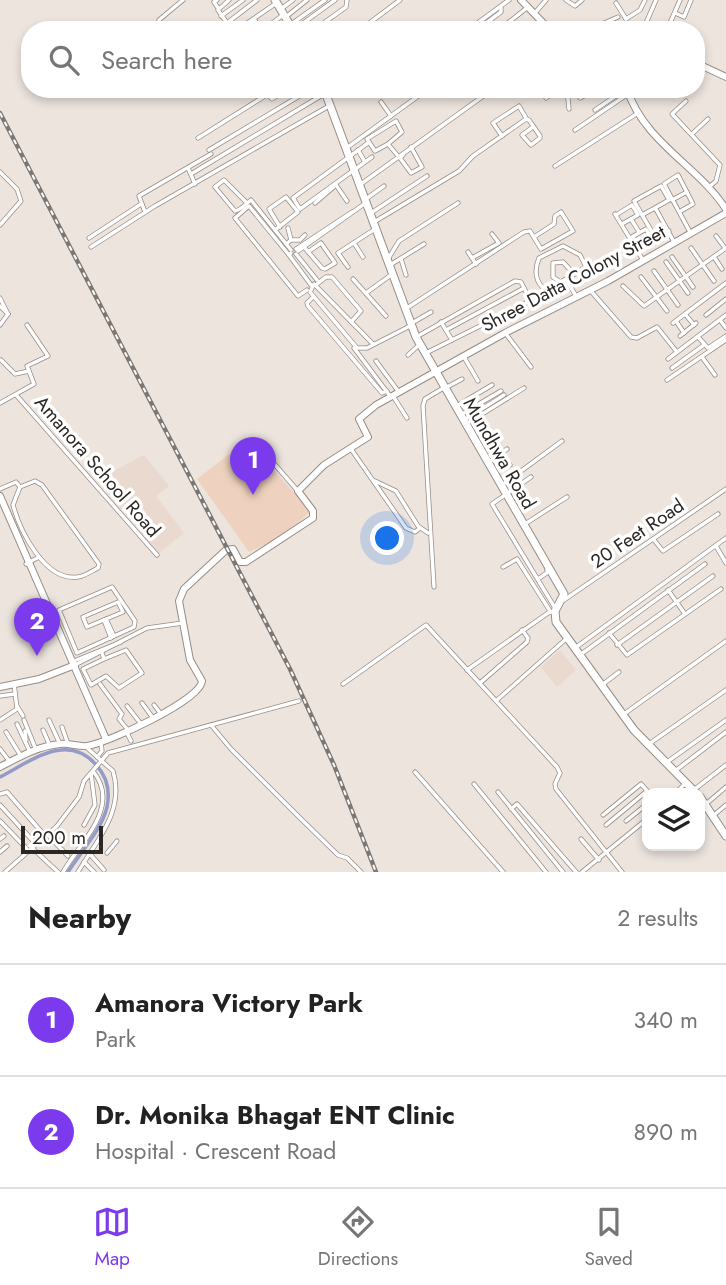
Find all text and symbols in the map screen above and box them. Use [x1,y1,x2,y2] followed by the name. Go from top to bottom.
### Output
[21,21,705,98] search box
[45,41,83,79] icon: search
[101,41,233,79] text: Search here
[476,218,671,339] street label: Shree Datta Colony Street
[29,390,167,543] street label: Amanora School Road
[457,392,542,514] street label: Mundhwa Road
[230,437,276,495] pin: 1
[585,492,689,575] street label: 20 Feet Road
[370,521,404,555] your location
[14,598,60,656] pin: 2
[642,788,705,851] map controls
[642,788,705,851] button: layers
[21,823,103,855] scale bar
[32,824,86,851] text: 200 m
[28,896,131,939] text: Nearby
[617,901,698,935] text: 2 results
[95,984,363,1022] text: Amanora Victory Park
[45,1003,57,1037] text: 1
[633,1003,698,1037] text: 340 m
[95,1022,136,1056] text: Park
[95,1096,455,1134] text: Dr. Monika Bhagat ENT Clinic
[43,1115,59,1149] text: 2
[634,1115,698,1149] text: 890 m
[95,1134,336,1168] text: Hospital · Crescent Road
[93,1203,131,1272] tab: Map
[318,1203,398,1272] tab: Directions
[585,1203,633,1272] tab: Saved

